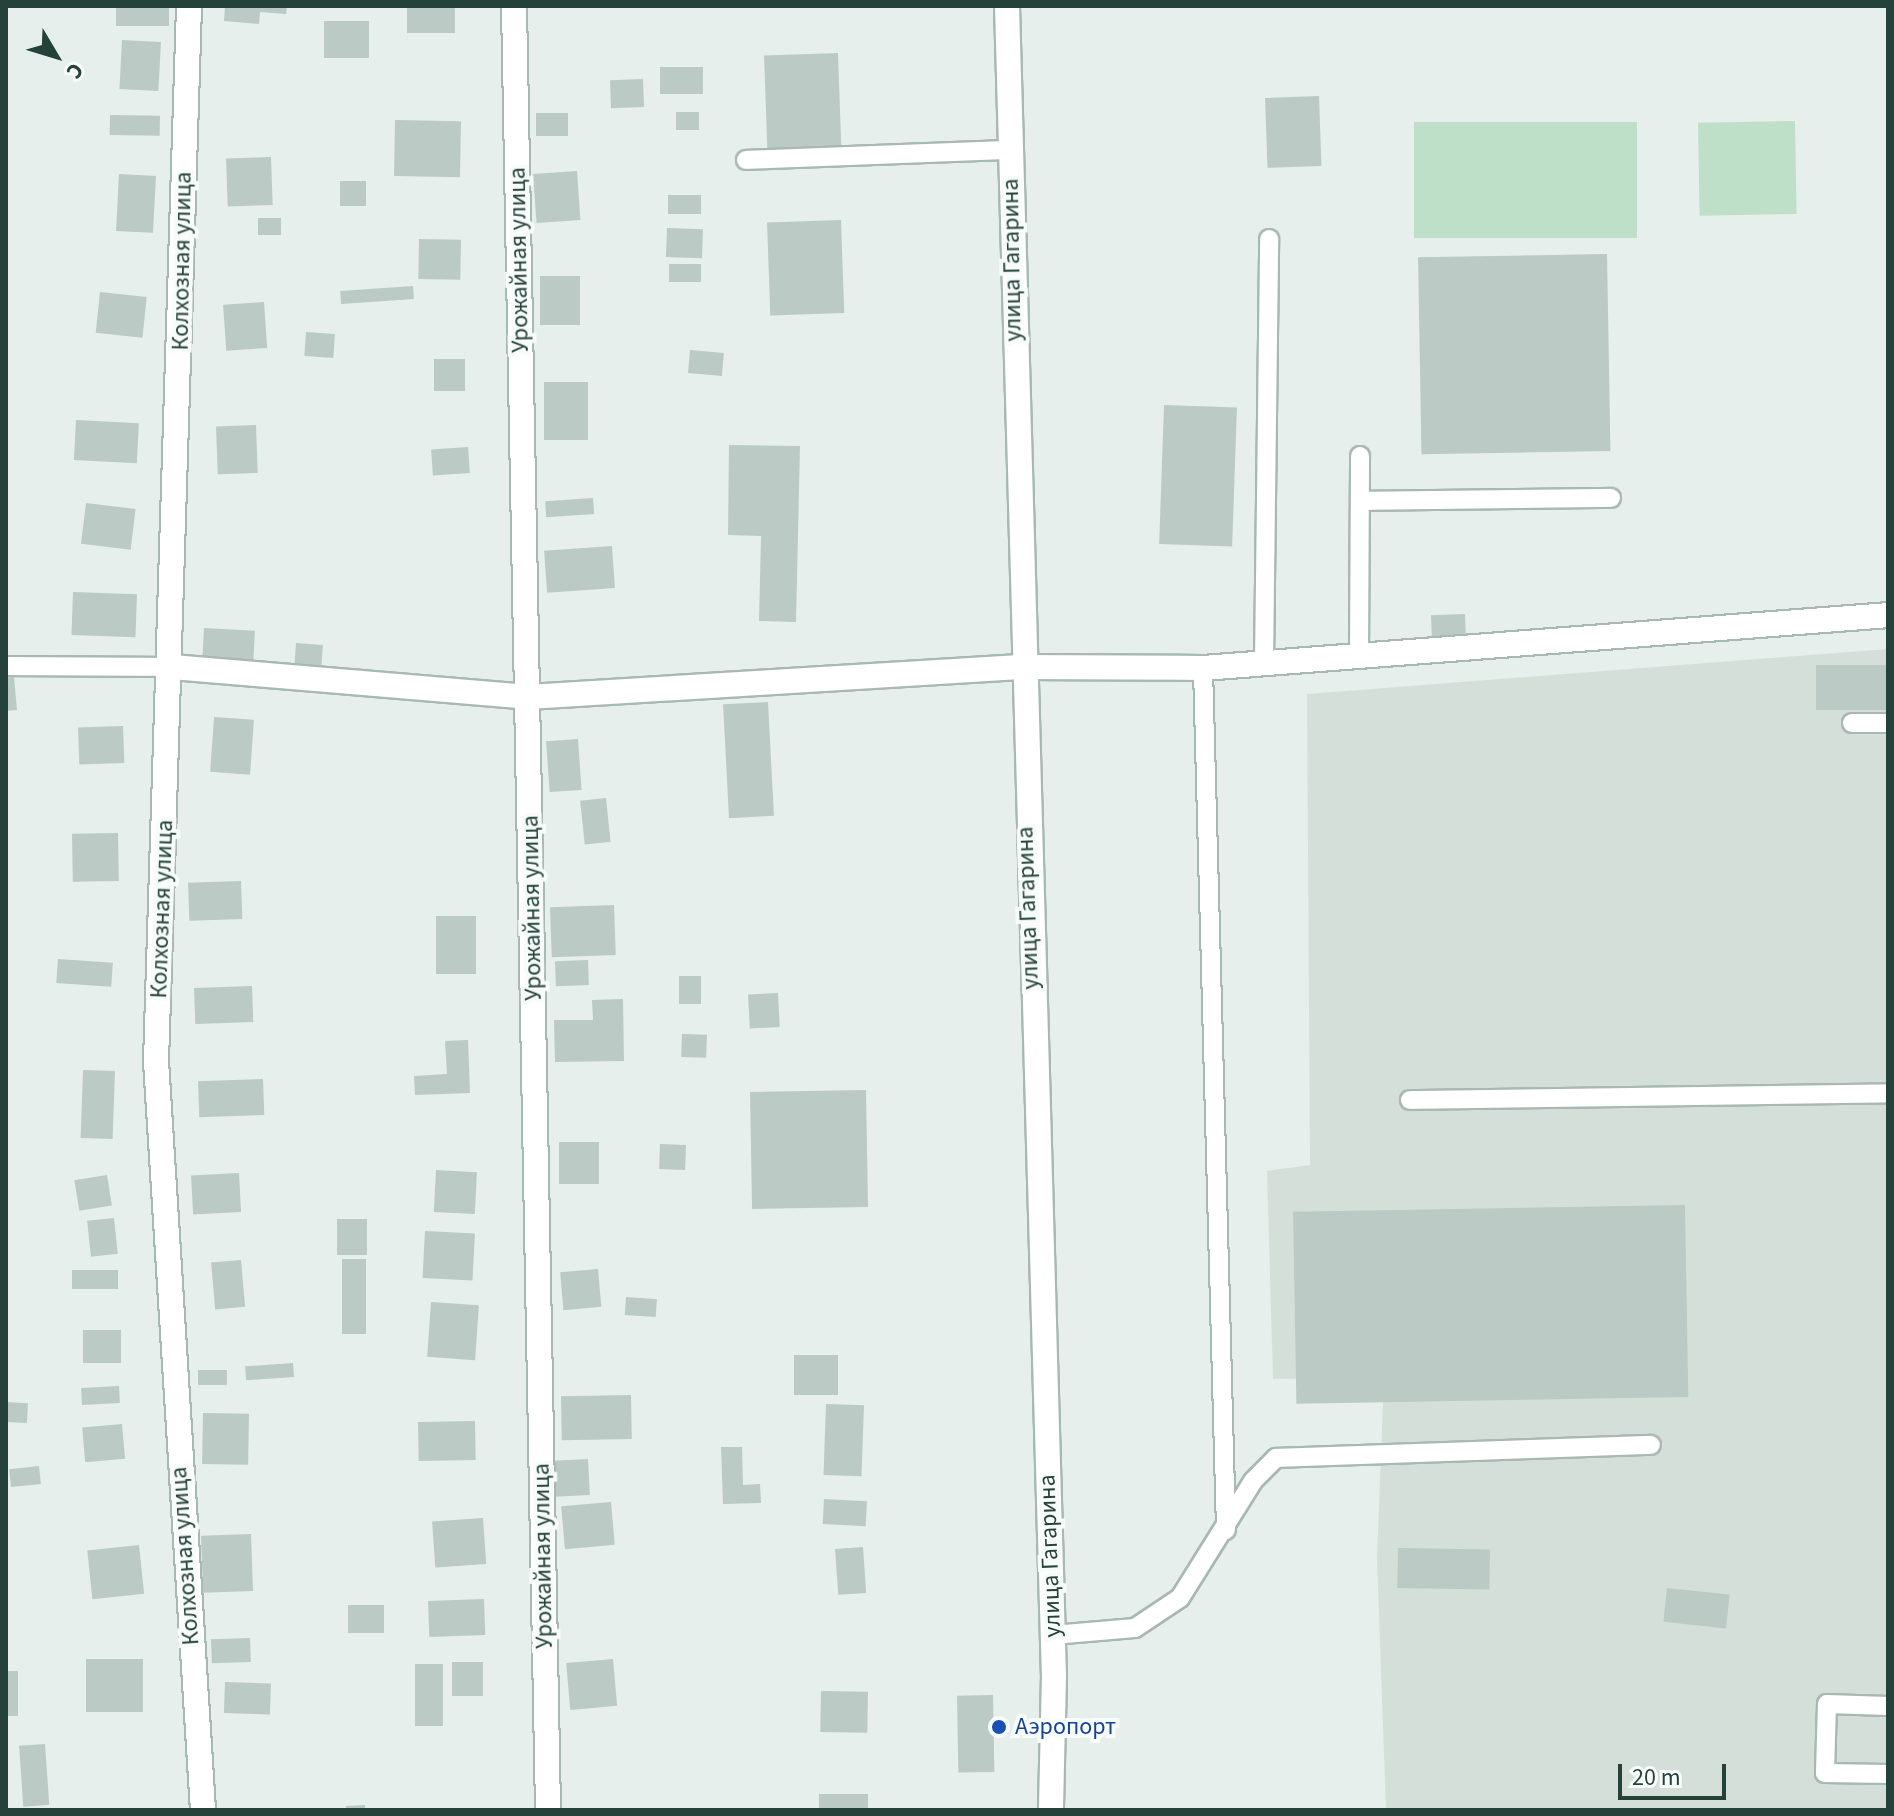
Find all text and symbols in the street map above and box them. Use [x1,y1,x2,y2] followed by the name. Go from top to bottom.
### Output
[16,16,96,96] north arrow
[58,56,91,86] text: С
[503,167,535,353] street label: Урожайная улица
[166,171,198,351] street label: Колхозная улица
[996,178,1028,342] street label: улица Гагарина
[516,815,548,1001] street label: Урожайная улица
[144,819,180,999] street label: Колхозная улица
[1011,826,1045,990] street label: улица Гагарина
[527,1463,559,1649] street label: Урожайная улица
[164,1466,206,1646] street label: Колхозная улица
[1033,1474,1067,1638] street label: улица Гагарина
[1015,1713,1116,1741] place label: Аэропорт
[990,1718,1008,1736] marker: Аэропорт
[1622,1748,1730,1798] scale bar
[1632,1760,1681,1795] text: 20 m

